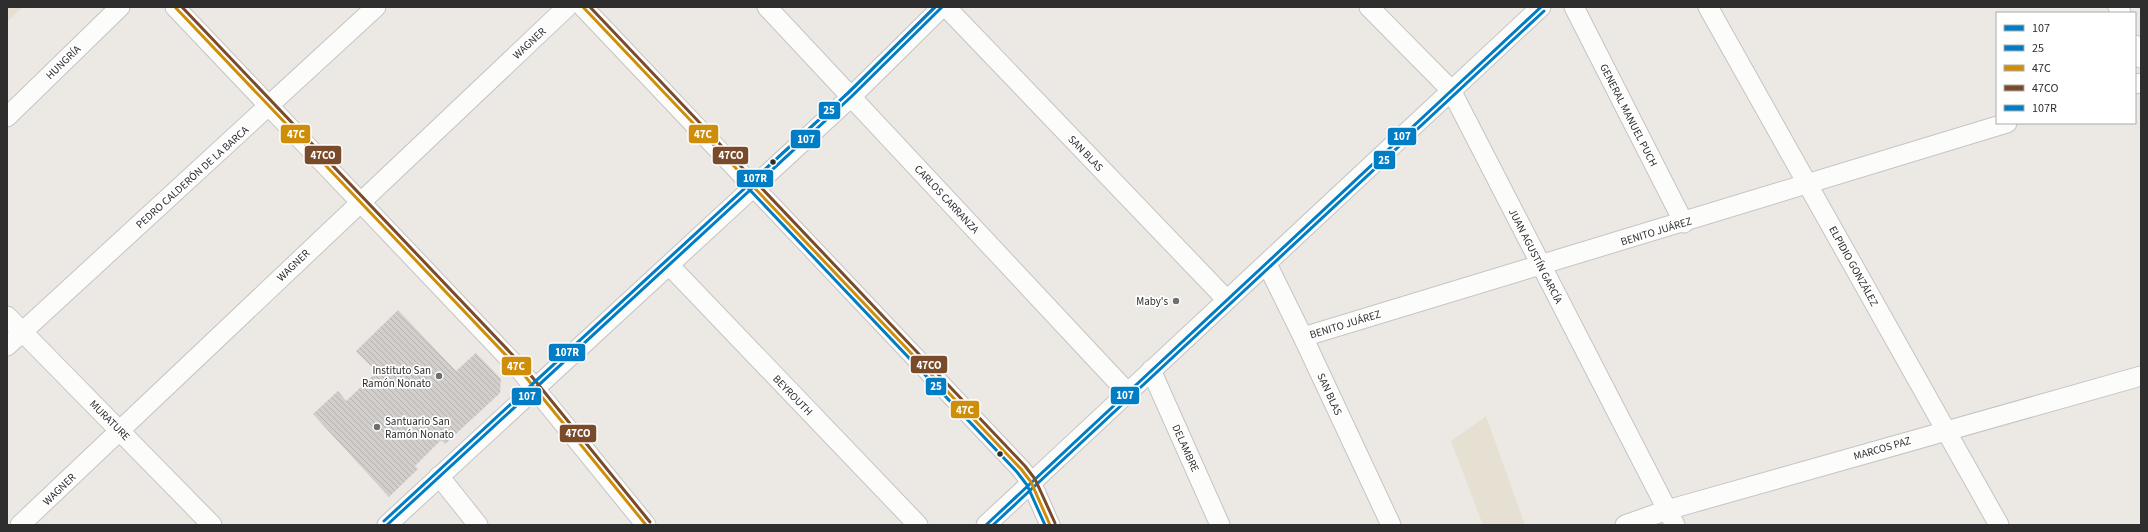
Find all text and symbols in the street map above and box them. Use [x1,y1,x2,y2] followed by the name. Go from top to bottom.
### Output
[1996,12,2136,124] legend
[2032,20,2050,37] text: 107
[509,24,549,63] street label: WAGNER
[2032,40,2044,57] text: 25
[43,42,84,83] street label: HUNGRÍA
[2032,60,2051,77] text: 47C
[1596,61,1661,169] street label: GENERAL MANUEL PUCH
[2032,80,2058,97] text: 47CO
[2032,100,2057,117] text: 107R
[818,101,841,120] line badge: 25
[823,103,835,118] text: 25
[133,123,252,232] street label: PEDRO CALDERÓN DE LA BARCA
[280,124,311,144] line badge: 47C
[688,124,719,144] line badge: 47C
[287,127,306,142] text: 47C
[694,127,713,142] text: 47C
[1387,127,1417,146] line badge: 107
[790,129,821,149] line badge: 107
[1393,129,1411,144] text: 107
[797,132,815,147] text: 107
[1065,132,1107,175] street label: SAN BLAS
[304,145,342,165] line badge: 47CO
[712,146,749,165] line badge: 47CO
[310,148,336,163] text: 47CO
[718,148,744,163] text: 47CO
[1373,150,1396,170] line badge: 25
[1378,153,1390,168] text: 25
[768,157,778,167] unlabelled marker
[911,162,982,237] street label: CARLOS CARRANZA
[736,169,774,188] line badge: 107R
[743,171,767,186] text: 107R
[1505,206,1566,306] street label: JUAN AGUSTÍN GARCÍA
[1619,214,1694,249] street label: BENITO JUÁREZ
[1825,223,1882,309] street label: ELPIDIO GONZÁLEZ
[274,246,313,285] street label: WAGNER
[1136,294,1168,309] place label: Maby's
[1171,296,1181,306] marker: Maby's
[1308,307,1383,342] street label: BENITO JUÁREZ
[548,343,586,362] line badge: 107R
[555,345,579,360] text: 107R
[910,355,948,374] line badge: 47CO
[501,356,532,376] line badge: 47C
[916,358,942,373] text: 47CO
[507,359,526,374] text: 47C
[362,363,431,391] place label: Instituto San Ramón Nonato
[434,371,444,381] marker: Instituto San Ramón Nonato
[1313,371,1346,418] street label: SAN BLAS
[769,372,816,419] street label: BEYROUTH
[925,377,947,396] line badge: 25
[930,379,942,394] text: 25
[1110,386,1140,405] line badge: 107
[511,387,542,406] line badge: 107
[1116,388,1134,403] text: 107
[518,389,536,404] text: 107
[86,397,133,444] street label: MURATURE
[950,400,980,419] line badge: 47C
[956,403,975,418] text: 47C
[385,414,454,442] place label: Santuario San Ramón Nonato
[372,422,382,432] marker: Santuario San Ramón Nonato
[1168,422,1203,474] street label: DELAMBRE
[559,424,597,443] line badge: 47CO
[565,426,591,441] text: 47CO
[1852,433,1913,464] street label: MARCOS PAZ
[995,449,1005,459] unlabelled marker
[40,470,79,509] street label: WAGNER

